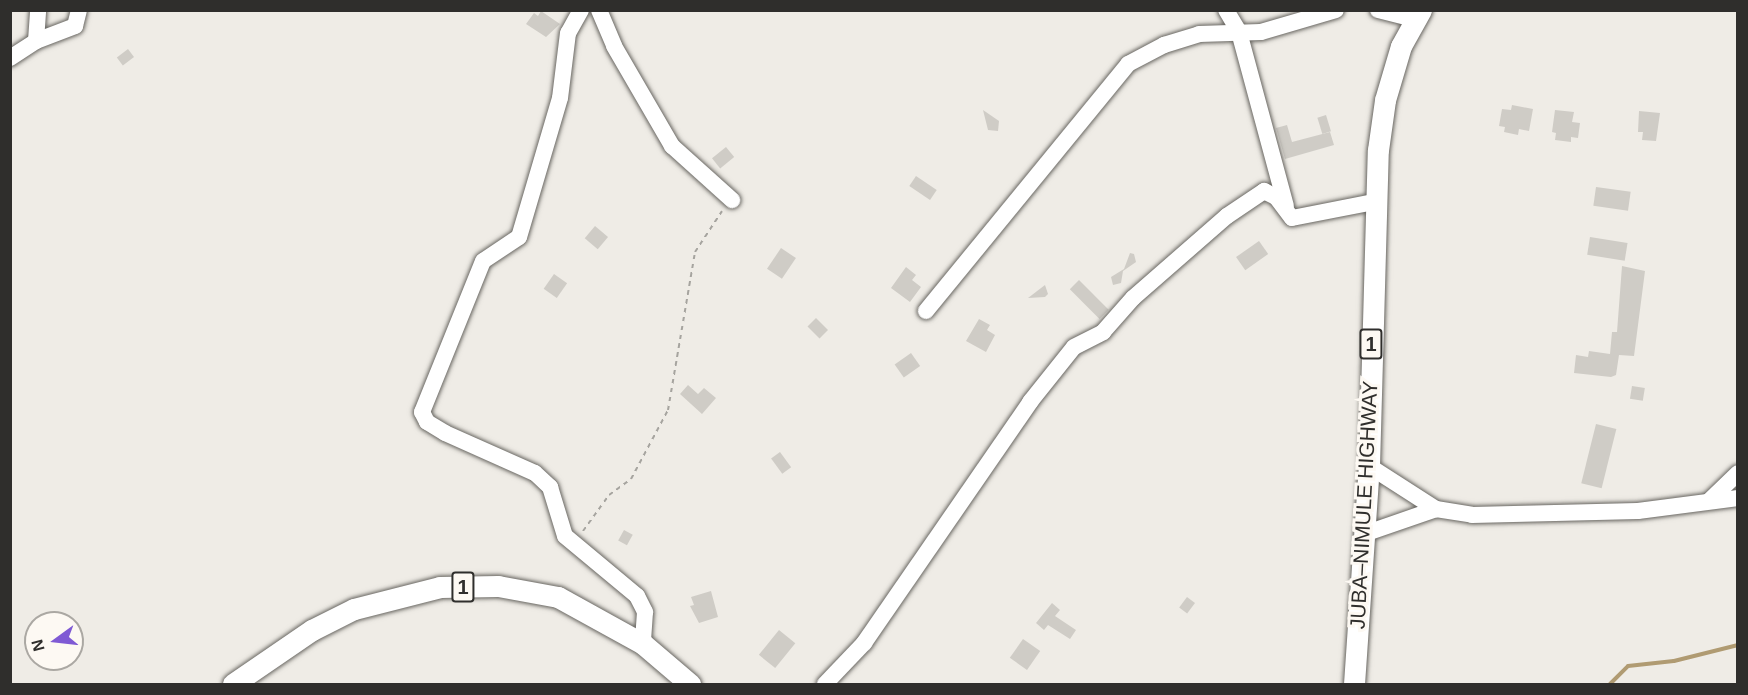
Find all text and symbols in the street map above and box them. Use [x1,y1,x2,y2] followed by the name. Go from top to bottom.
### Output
[1359,327,1383,361] road number: 1
[1345,380,1383,630] street label: JUBA–NIMULE HIGHWAY
[451,570,475,604] road number: 1
[24,611,84,671] north arrow
[28,637,48,653] text: N

